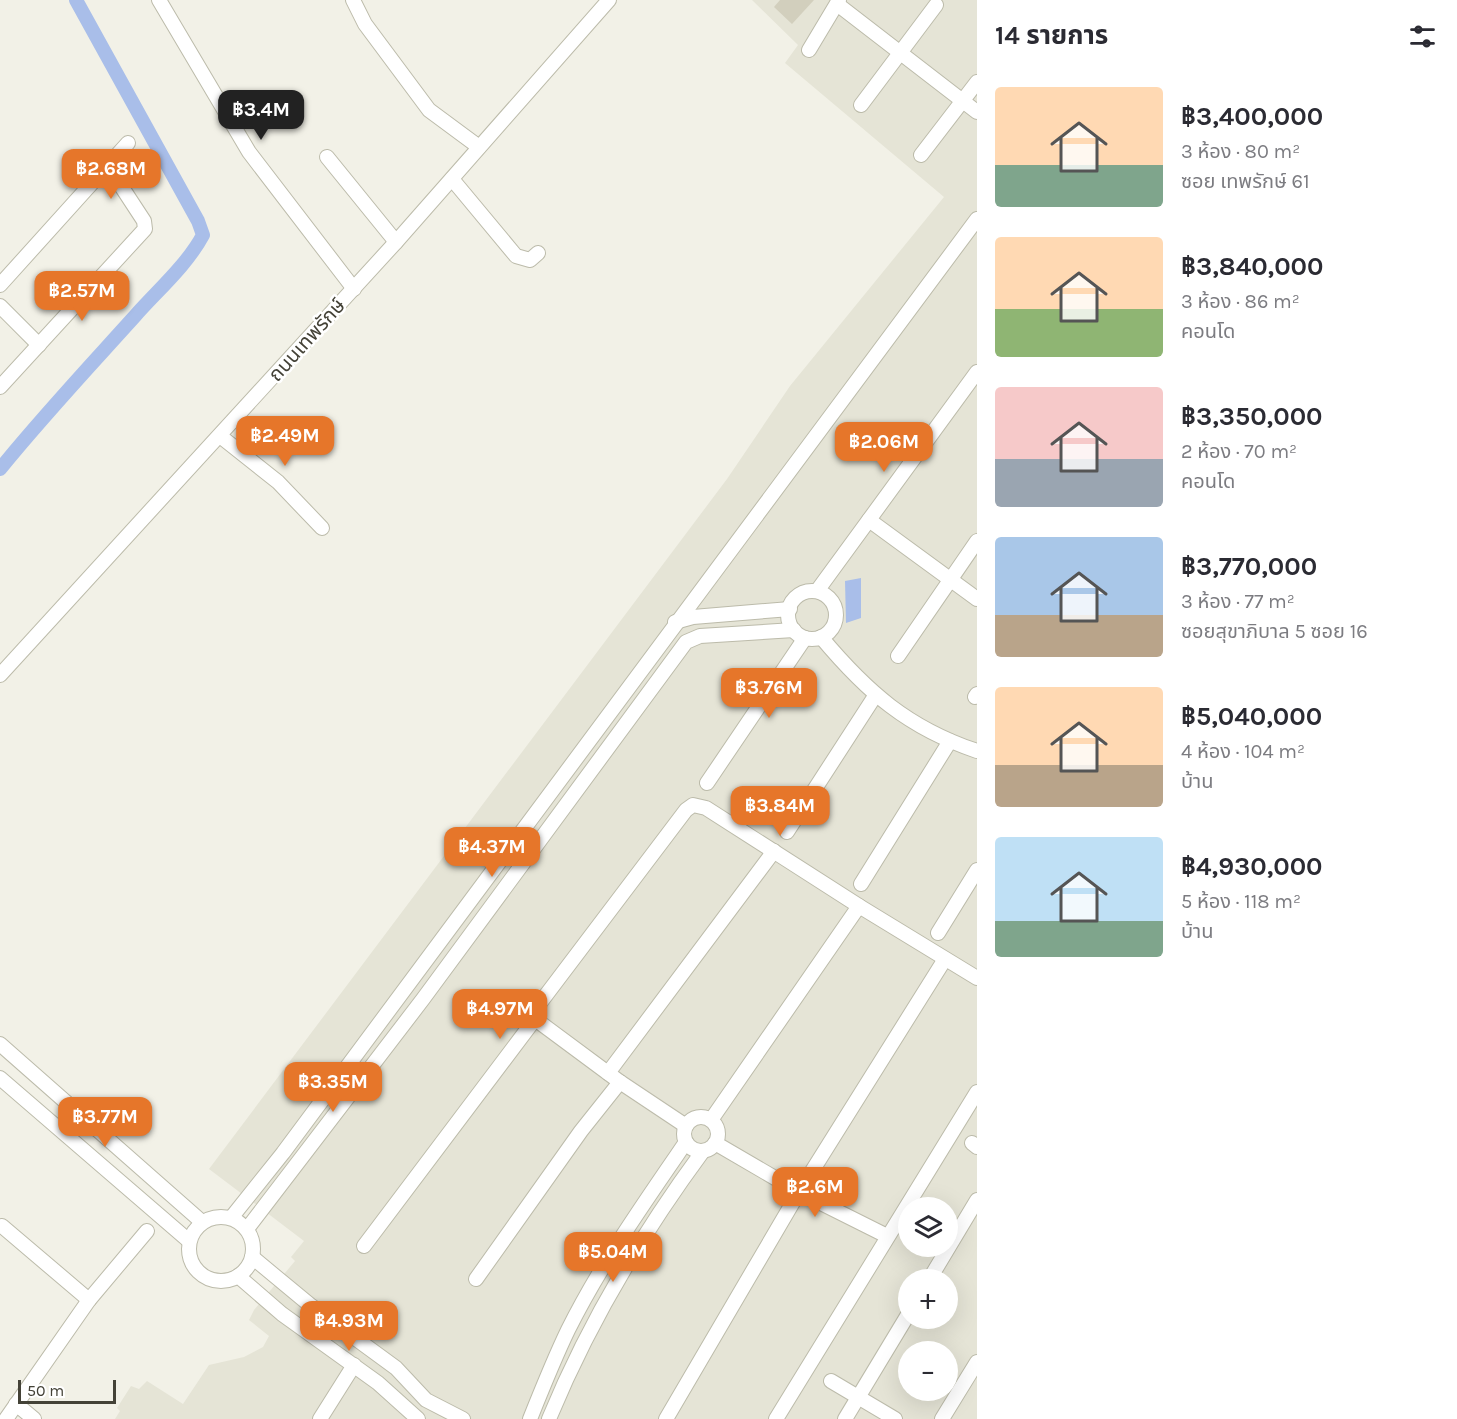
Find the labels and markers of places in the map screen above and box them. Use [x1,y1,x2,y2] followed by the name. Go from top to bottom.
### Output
[219,90,303,141] pin: ฿3.4M
[62,149,160,200] pin: ฿2.68M
[33,271,131,322] pin: ฿2.57M
[236,416,334,467] pin: ฿2.49M
[835,422,933,473] pin: ฿2.06M
[720,668,818,719] pin: ฿3.76M
[731,786,829,837] pin: ฿3.84M
[443,827,541,878] pin: ฿4.37M
[451,989,549,1040] pin: ฿4.97M
[284,1062,382,1113] pin: ฿3.35M
[56,1097,154,1148] pin: ฿3.77M
[773,1167,857,1218] pin: ฿2.6M
[564,1232,662,1283] pin: ฿5.04M
[300,1301,398,1352] pin: ฿4.93M

